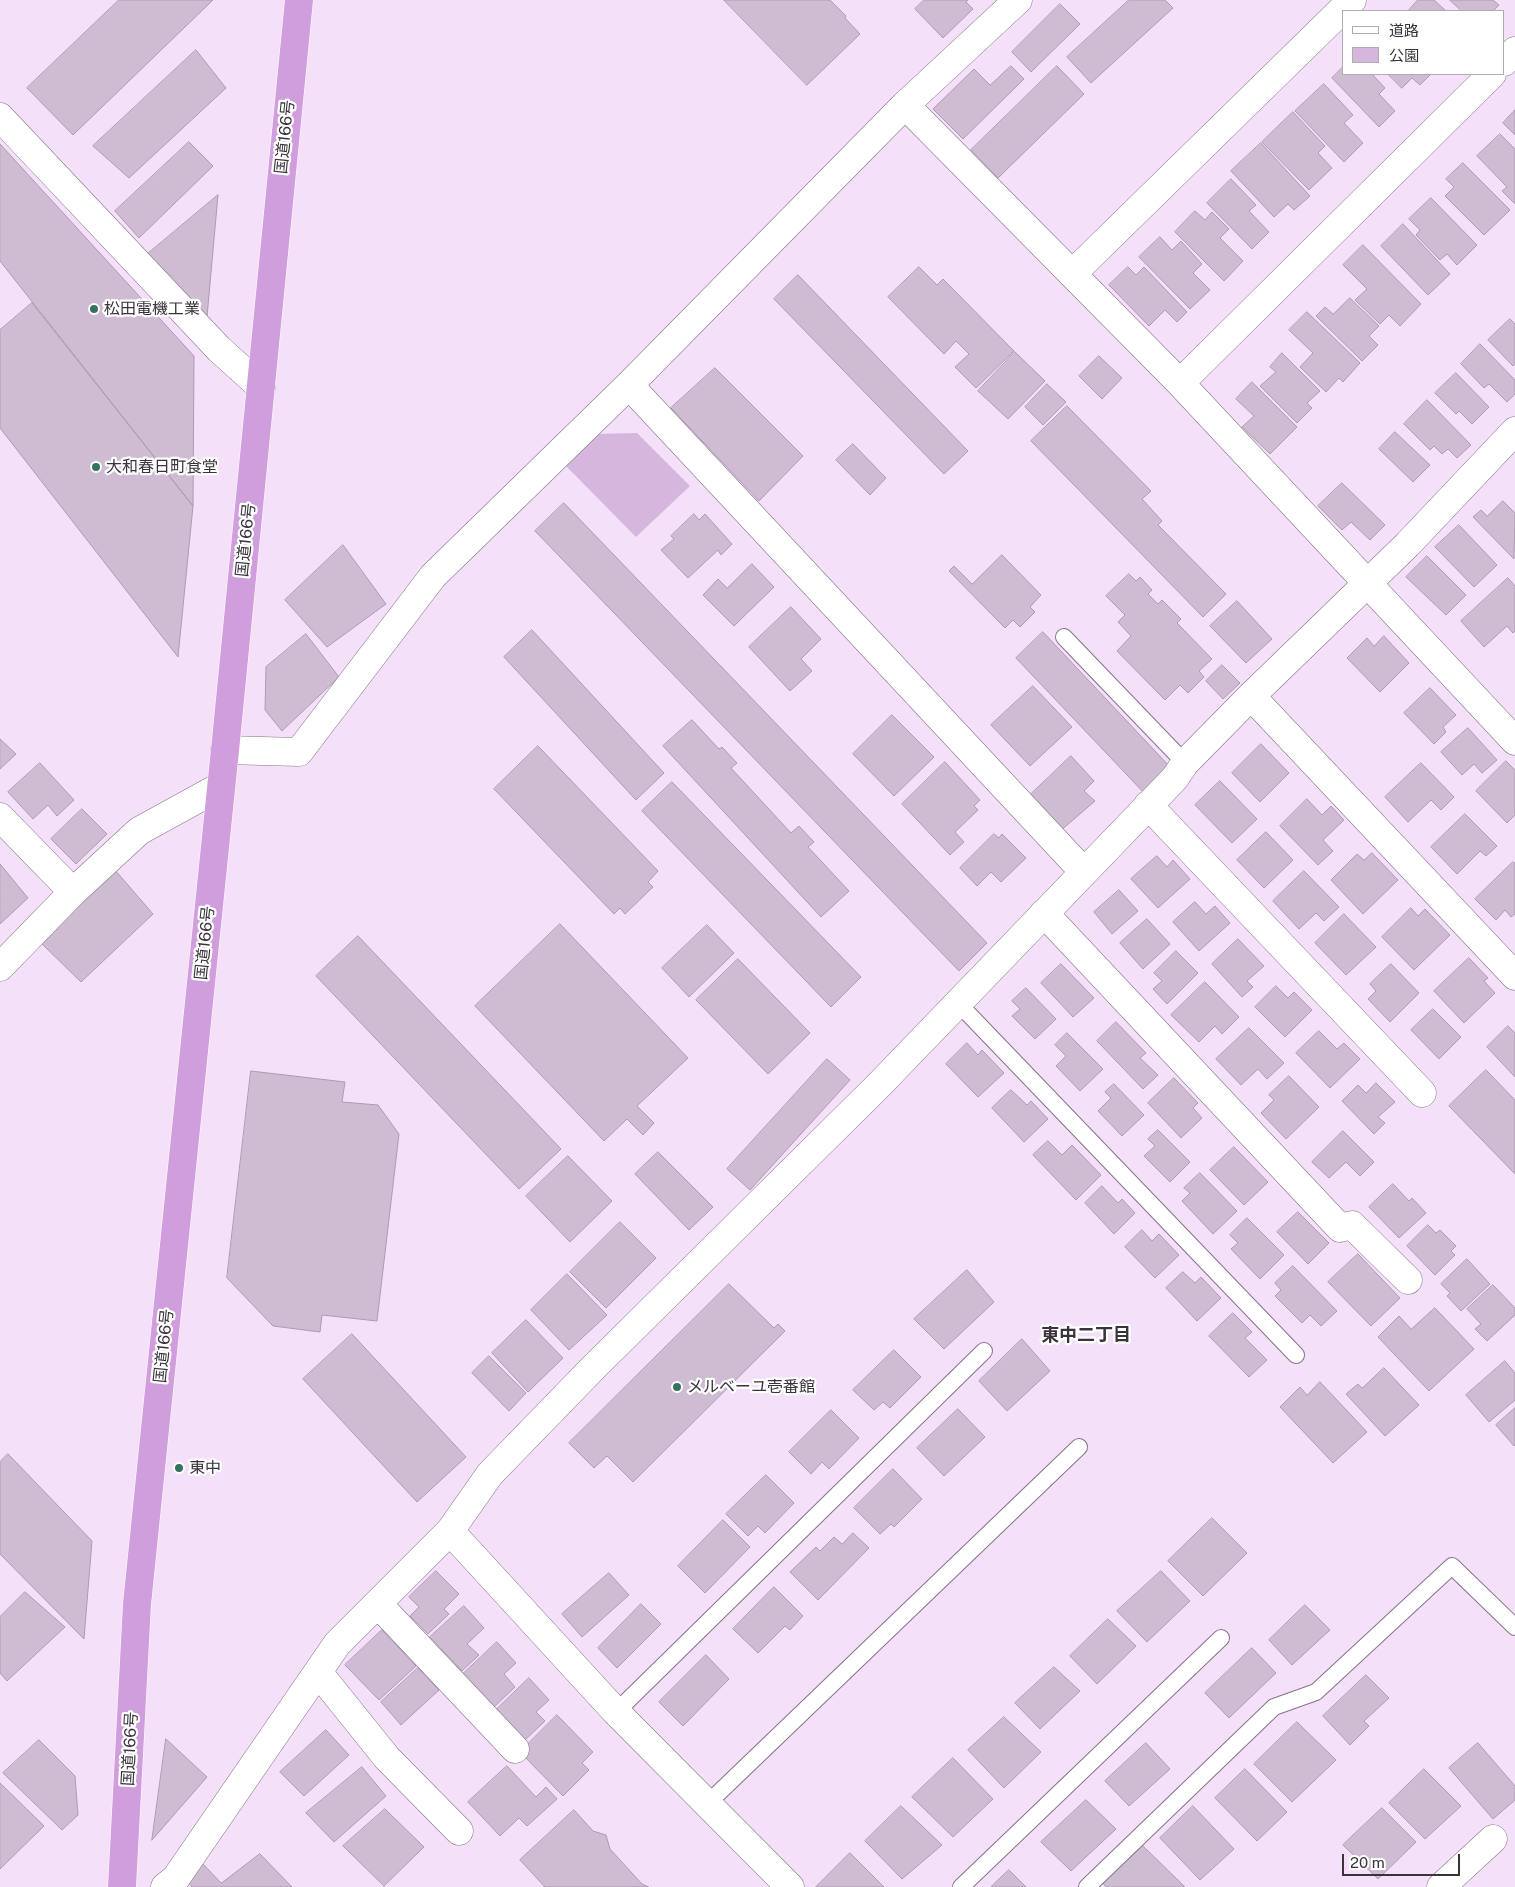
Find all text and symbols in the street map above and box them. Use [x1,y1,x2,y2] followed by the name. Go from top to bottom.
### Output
[1342,10,1505,75] legend
[1389,22,1419,39] text: 道路
[1389,47,1419,64] text: 公園
[272,99,298,175] street label: 国道166号
[104,299,200,319] place label: 松田電機工業
[88,303,100,315] marker: 松田電機工業
[106,457,218,477] place label: 大和春日町食堂
[90,461,102,473] marker: 大和春日町食堂
[233,502,259,578] street label: 国道166号
[192,905,218,981] street label: 国道166号
[151,1308,177,1384] street label: 国道166号
[1041,1324,1131,1346] district label: 東中二丁目
[687,1377,815,1397] place label: メルベーユ壱番館
[671,1381,683,1393] marker: メルベーユ壱番館
[189,1458,221,1478] place label: 東中
[173,1462,185,1474] marker: 東中
[118,1711,142,1787] street label: 国道166号
[1345,1844,1462,1876] scale bar
[1350,1854,1385,1871] text: 20 m

